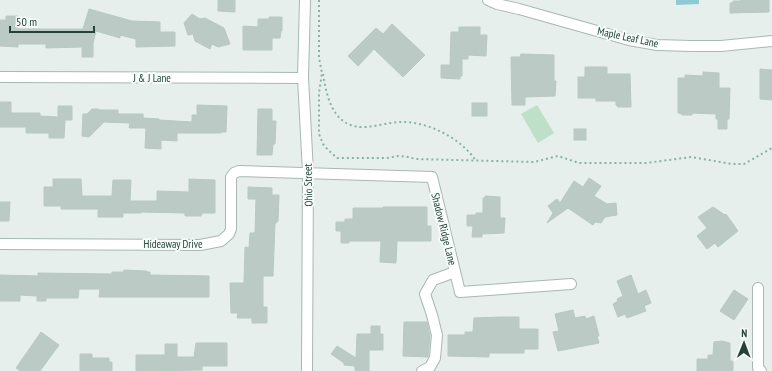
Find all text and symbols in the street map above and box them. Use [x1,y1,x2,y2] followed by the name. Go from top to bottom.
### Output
[10,8,94,34] scale bar
[16,14,37,29] text: 50 m
[596,24,660,50] street label: Maple Leaf Lane
[132,71,171,85] street label: J & J Lane
[301,163,315,207] street label: Ohio Street
[428,191,460,267] street label: Shadow Ridge Lane
[143,237,203,251] street label: Hideaway Drive
[724,323,764,363] north arrow
[741,326,747,340] text: N

